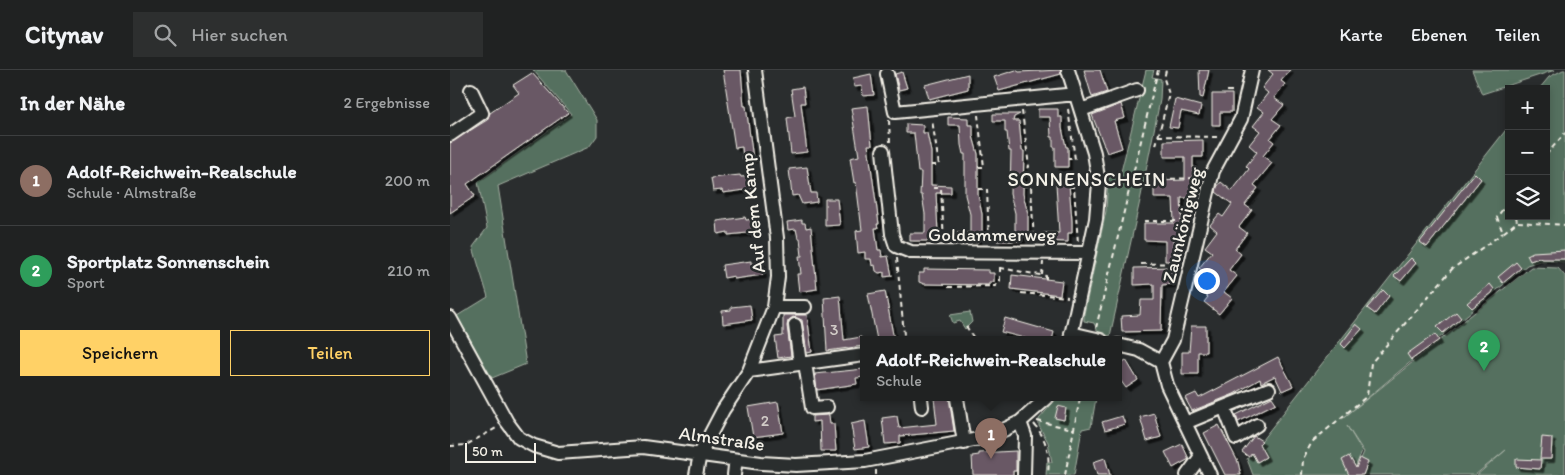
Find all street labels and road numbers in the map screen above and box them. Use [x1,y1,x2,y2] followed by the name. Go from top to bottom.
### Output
[735,152,770,274] street label: Auf dem Kamp
[1157,165,1208,285] street label: Zaunkönigweg
[928,223,1056,246] street label: Goldammerweg
[678,421,766,456] street label: Almstraße

